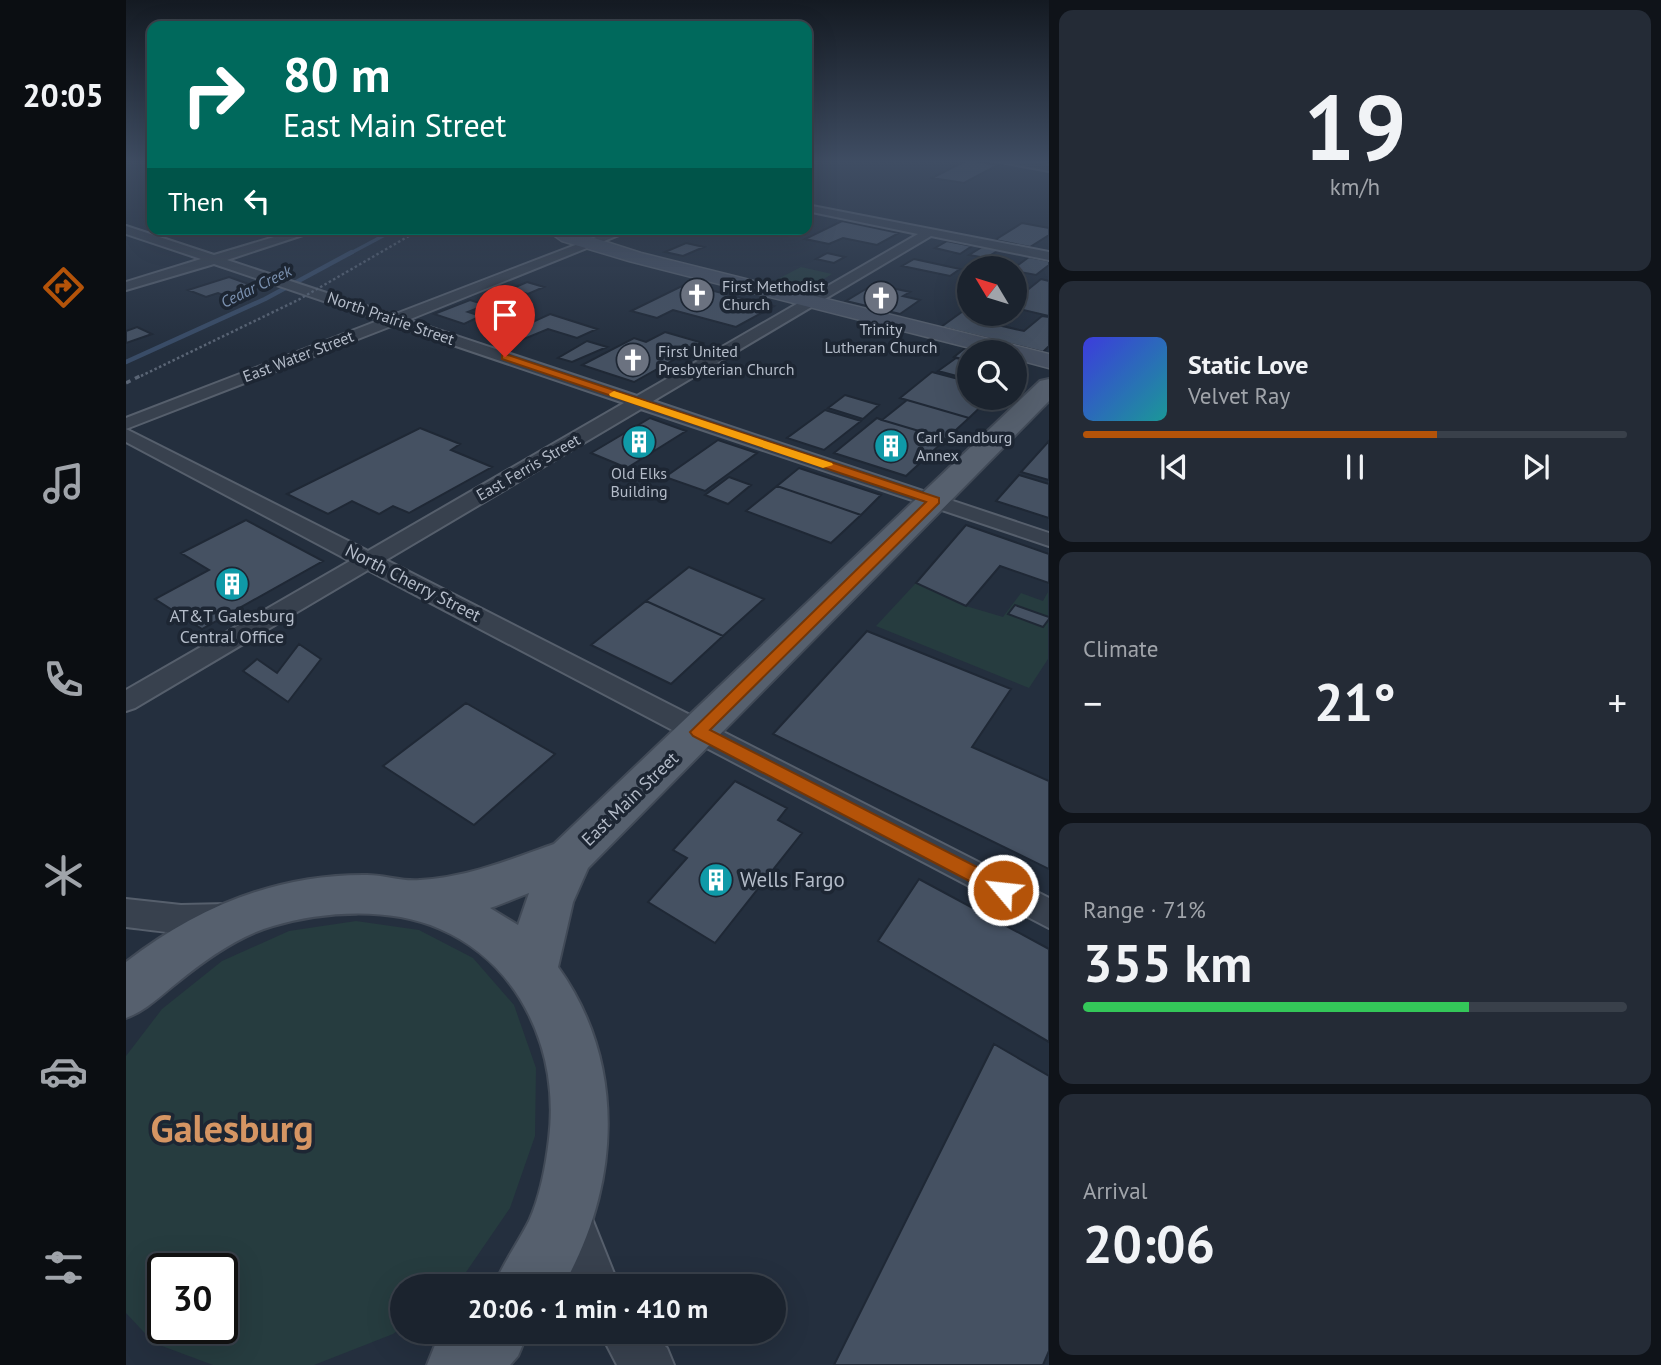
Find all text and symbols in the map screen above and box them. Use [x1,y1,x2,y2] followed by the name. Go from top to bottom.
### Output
[283,42,390,106] text: 80 m
[168,49,259,140] icon: right
[1303,67,1407,185] text: 19
[22,74,104,116] text: 20:05
[283,104,506,146] text: East Main Street
[1330,172,1380,201] text: km/h
[238,182,276,220] icon: left
[168,185,224,218] text: Then
[957,256,1027,326] north arrow
[957,256,1027,410] map controls
[217,260,295,312] water label: Cedar Creek
[39,263,88,312] icon: directions
[678,276,716,314] church icon: First Methodist Church
[722,276,826,314] place label: First Methodist Church
[862,279,900,317] church icon: Trinity Lutheran Church
[475,285,535,357] pin
[325,287,458,349] street label: North Prairie Street
[486,296,524,334] icon: arrive
[824,319,938,357] place label: Trinity Lutheran Church
[240,325,357,386] street label: East Water Street
[957,340,1027,410] button: search
[614,341,652,379] church icon: First United Presbyterian Church
[658,341,795,379] place label: First United Presbyterian Church
[1188,348,1309,381] text: Static Love
[1188,381,1290,410] text: Velvet Ray
[620,423,658,461] building icon: Old Elks Building
[872,427,910,465] building icon: Carl Sandburg Annex
[916,427,1012,465] place label: Carl Sandburg Annex
[473,429,584,505] street label: East Ferris Street
[1155,448,1193,486] icon: previous
[1336,448,1374,486] icon: pause
[1517,448,1555,486] icon: next
[39,459,88,508] icon: music
[610,463,668,501] place label: Old Elks Building
[342,538,485,627] street label: North Cherry Street
[213,565,251,603] building icon: AT&T Galesburg Central Office
[169,604,295,648] place label: AT&T Galesburg Central Office
[1083,634,1158,663] text: Climate
[39,655,88,704] icon: phone
[1314,668,1396,735] text: 21°
[1083,678,1102,727] text: −
[1608,678,1627,727] text: +
[576,747,683,851] street label: East Main Street
[39,851,88,900] icon: climate
[966,853,1040,927] position arrow
[697,861,735,899] building icon: Wells Fargo
[740,866,845,893] place label: Wells Fargo
[1083,895,1206,924] text: Range · 71%
[1083,929,1252,996] text: 355 km
[39,1047,88,1096] icon: car
[150,1103,314,1152] district label: Galesburg
[1083,1176,1147,1205] text: Arrival
[1083,1210,1215,1277] text: 20:06
[39,1243,88,1292] icon: filters
[147,1253,238,1344] speed limit sign: 30
[468,1292,708,1325] text: 20:06 · 1 min · 410 m

